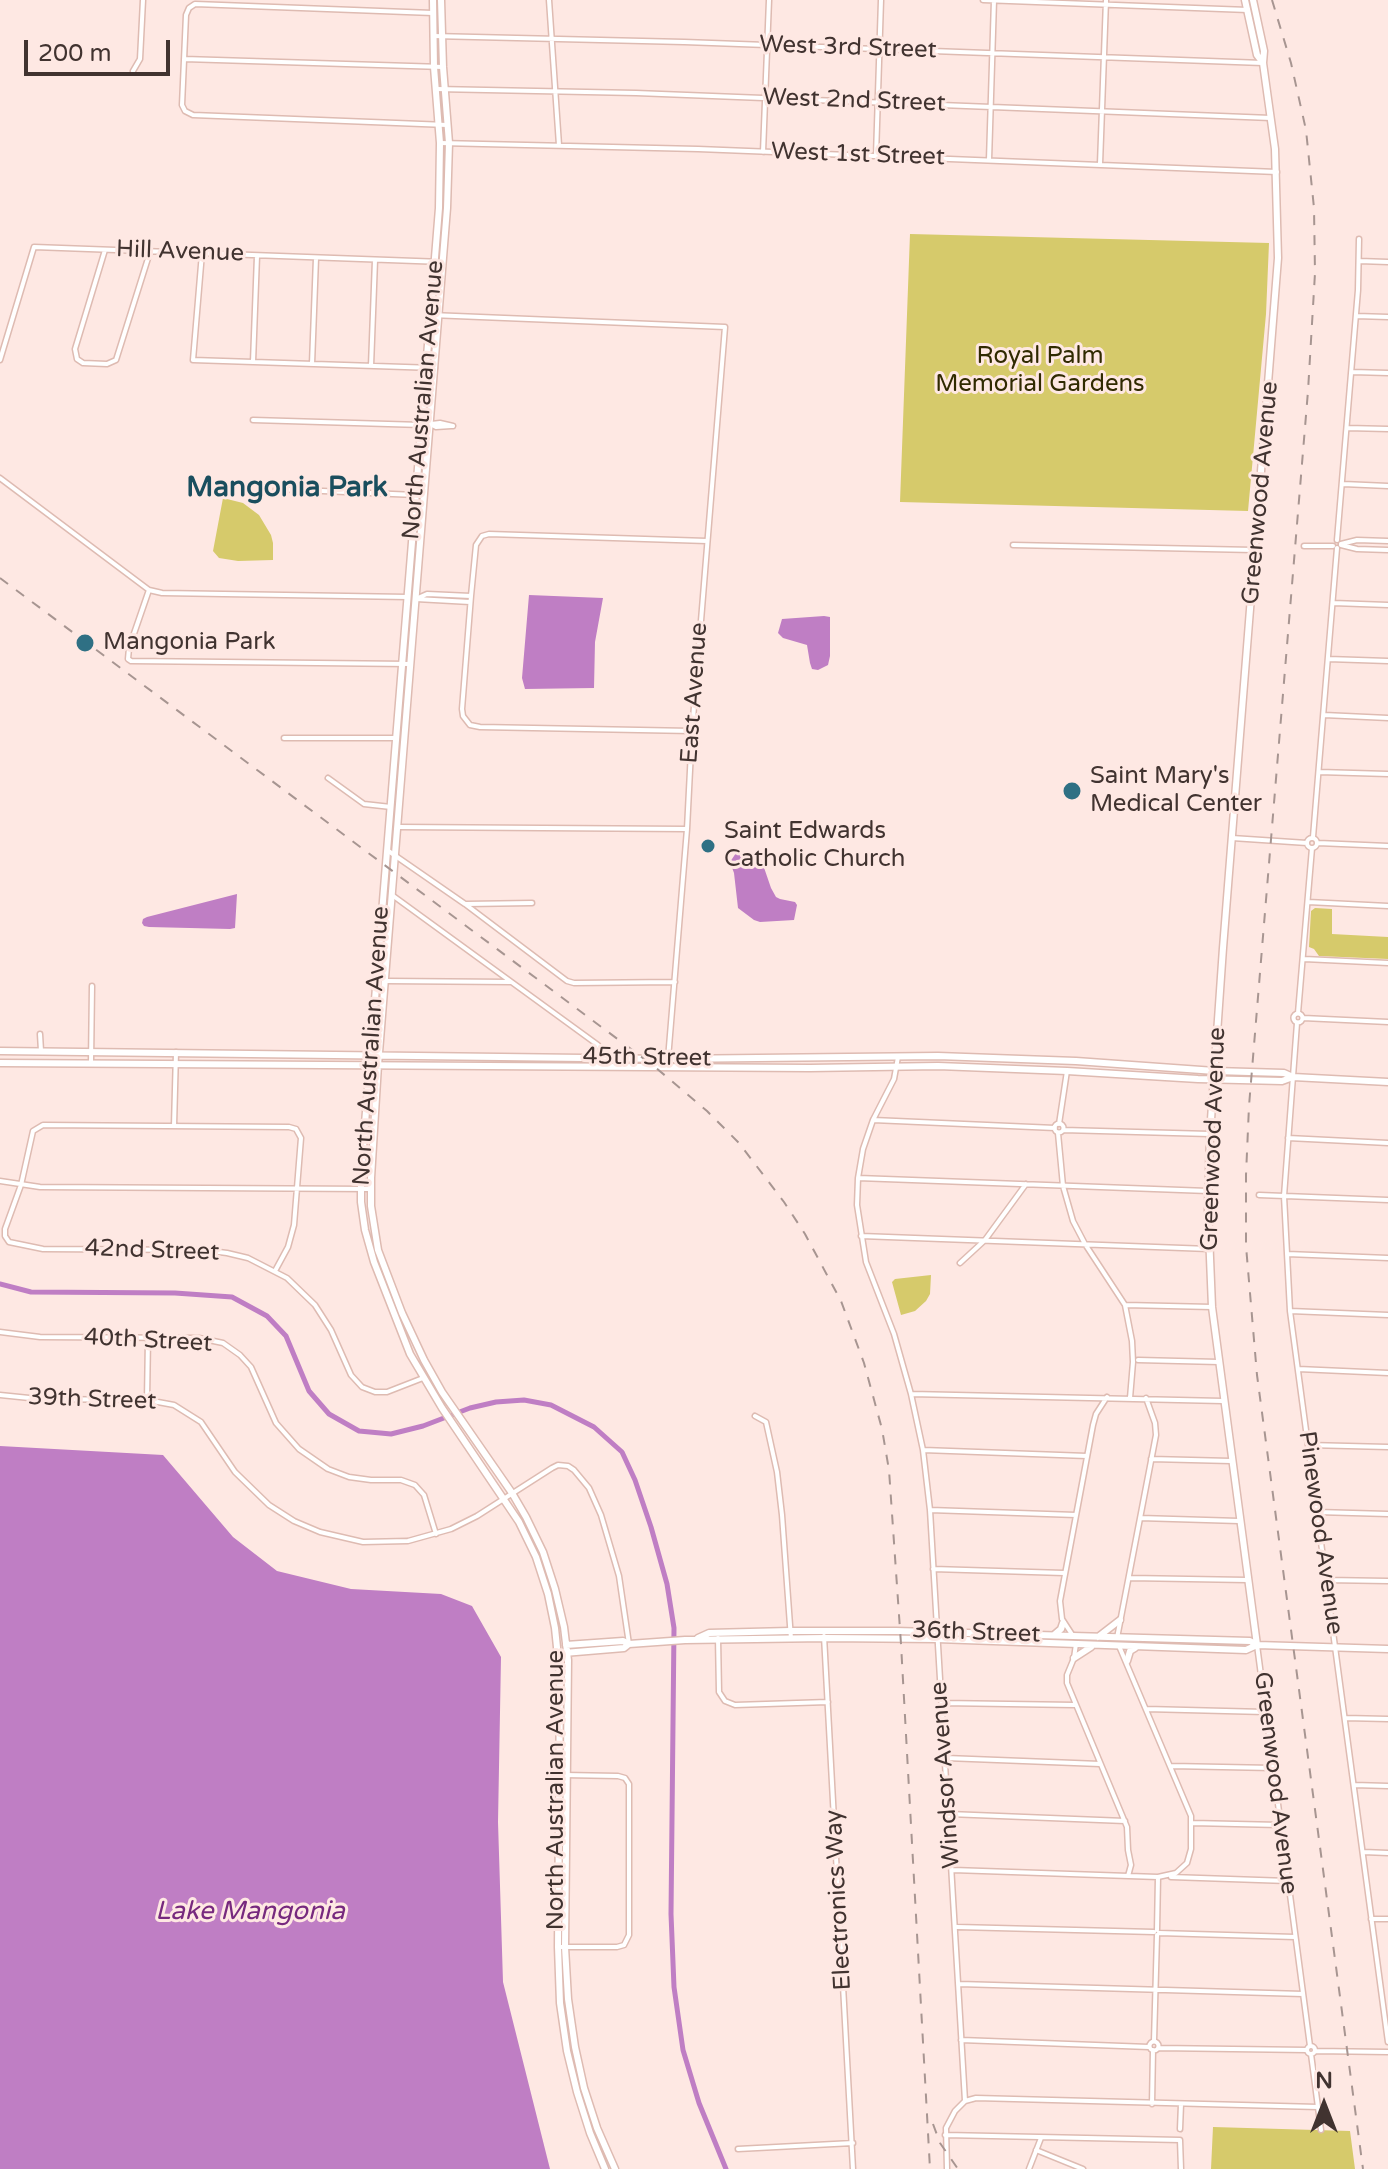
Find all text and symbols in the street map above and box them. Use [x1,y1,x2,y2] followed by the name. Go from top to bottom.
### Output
[28,24,174,74] scale bar
[759,31,937,65] street label: West 3rd Street
[38,39,112,68] text: 200 m
[762,83,946,119] street label: West 2nd Street
[771,138,945,172] street label: West 1st Street
[116,235,244,269] street label: Hill Avenue
[397,259,451,541] street label: North Australian Avenue
[935,343,1145,399] park label: Royal Palm Memorial Gardens
[1237,380,1285,606] street label: Greenwood Avenue
[186,472,388,506] district label: Mangonia Park
[676,621,714,765] street label: East Avenue
[103,629,276,657] place label: Mangonia Park
[74,632,96,654] marker: Mangonia Park
[1090,763,1262,819] place label: Saint Mary's Medical Center
[1061,780,1083,802] marker: Saint Mary's Medical Center
[724,818,905,874] place label: Saint Edwards Catholic Church
[699,837,717,855] marker: Saint Edwards Catholic Church
[348,905,396,1187] street label: North Australian Avenue
[1196,1027,1232,1251] street label: Greenwood Avenue
[582,1042,712,1074] street label: 45th Street
[84,1234,220,1268] street label: 42nd Street
[83,1323,213,1359] street label: 40th Street
[27,1383,157,1417] street label: 39th Street
[1291,1429,1349,1637] street label: Pinewood Avenue
[911,1616,1041,1650] street label: 36th Street
[543,1650,571,1930] street label: North Australian Avenue
[1247,1670,1303,1896] street label: Greenwood Avenue
[925,1681,967,1869] street label: Windsor Avenue
[820,1809,858,1991] street label: Electronics Way
[155,1896,345,1928] water label: Lake Mangonia
[1284,2065,1364,2145] north arrow
[1315,2068,1333,2094] text: N

